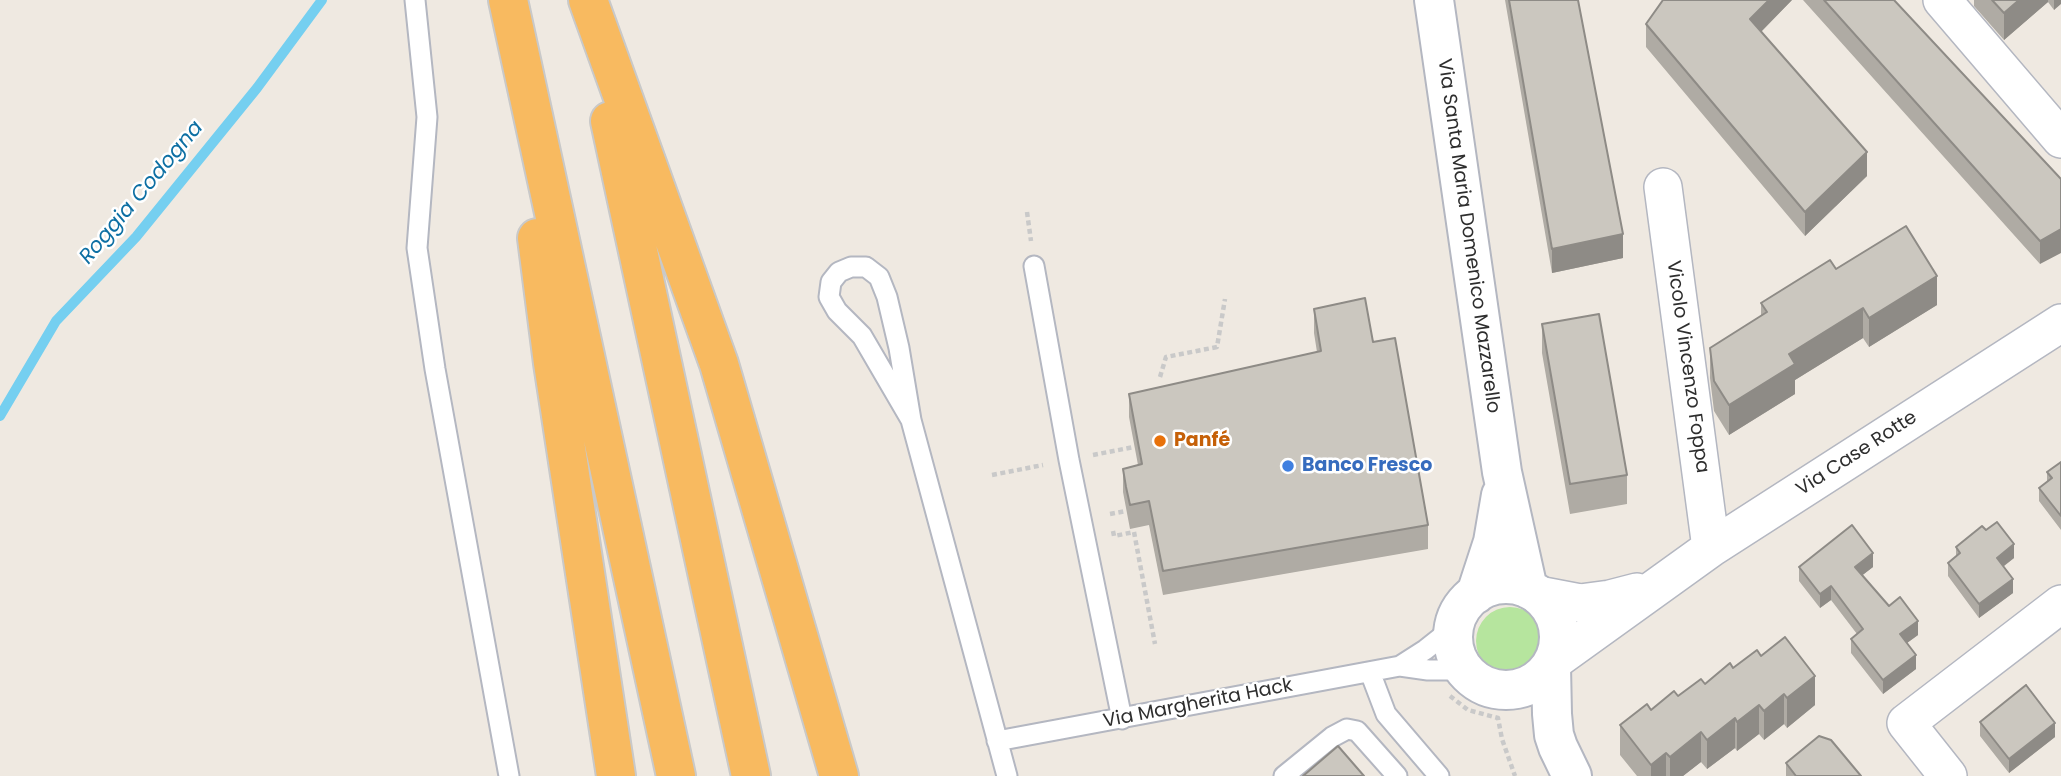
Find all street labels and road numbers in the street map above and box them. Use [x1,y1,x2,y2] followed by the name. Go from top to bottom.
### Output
[1432,57,1504,415] street label: Via Santa Maria Domenico Mazzarello
[1661,259,1713,475] street label: Vicolo Vincenzo Foppa
[1792,407,1922,501] street label: Via Case Rotte
[1101,674,1295,734] street label: Via Margherita Hack

